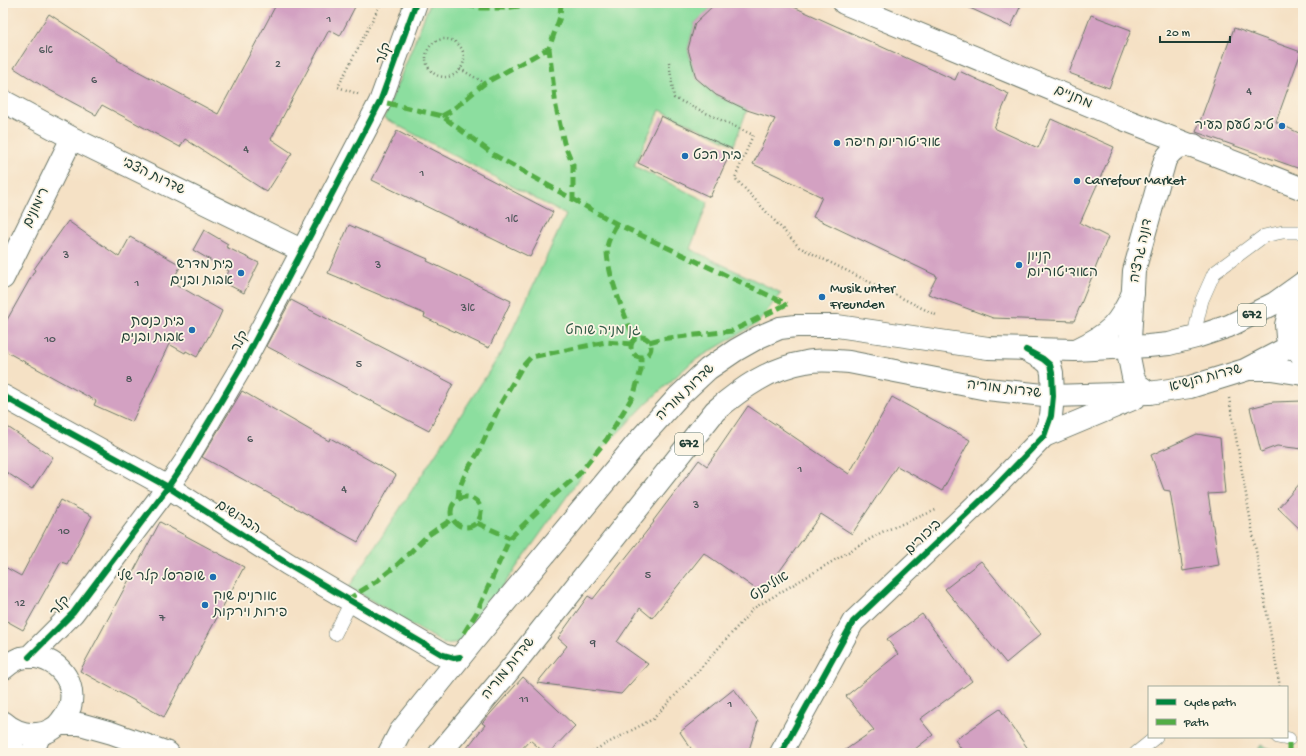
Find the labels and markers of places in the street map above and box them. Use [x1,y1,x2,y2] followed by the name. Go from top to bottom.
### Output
[1195,118,1274,135] place label: טיב טעם בעיר
[1277,121,1287,131] marker: טיב טעם בעיר
[845,135,940,152] place label: אודיטוריום חיפה
[832,138,842,148] marker: אודיטוריום חיפה
[693,148,742,165] place label: בית הכט
[680,151,690,161] marker: בית הכט
[1085,173,1187,190] place label: Carrefour Market
[1072,176,1082,186] marker: Carrefour Market
[1027,249,1098,282] place label: קניון האודיטוריום
[170,257,233,290] place label: בית מדרש אבות ובנים
[1014,260,1024,270] marker: קניון האודיטוריום
[236,268,246,278] marker: בית מדרש אבות ובנים
[829,281,896,314] place label: Musik unter Freunden
[817,292,827,302] marker: Musik unter Freunden
[121,314,184,347] place label: בית כנסת אבות ובנים
[187,325,197,335] marker: בית כנסת אבות ובנים
[117,568,205,586] place label: שופרסל קלר שלי
[208,572,218,582] marker: שופרסל קלר שלי
[212,589,287,622] place label: אורנים שוק פירות וירקות
[200,600,210,610] marker: אורנים שוק פירות וירקות

